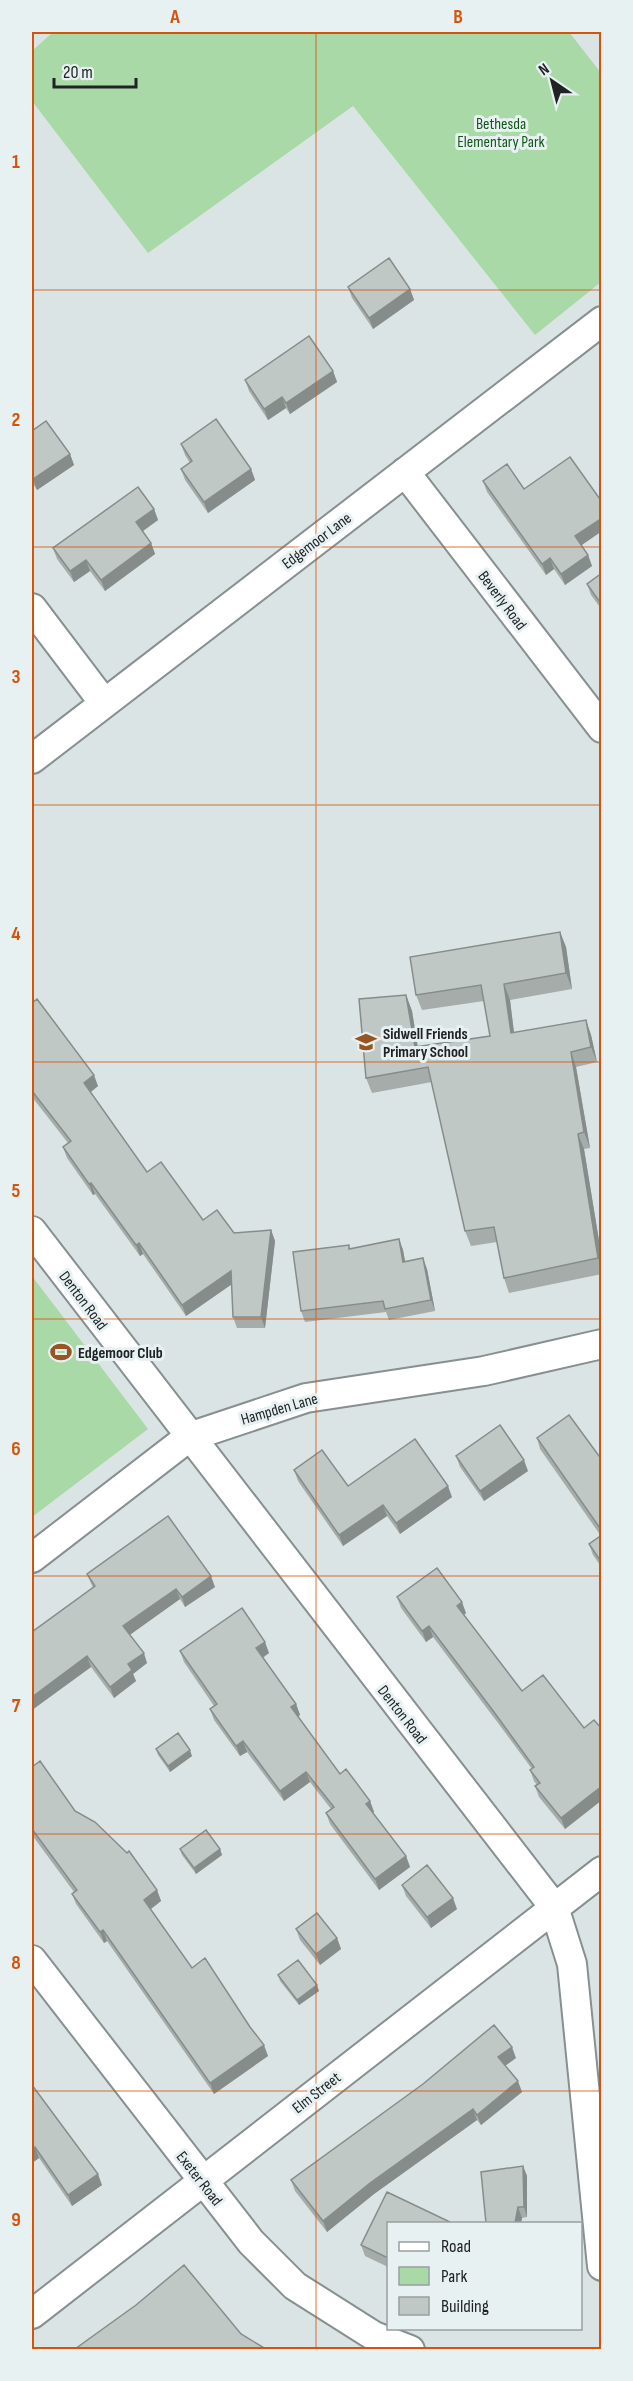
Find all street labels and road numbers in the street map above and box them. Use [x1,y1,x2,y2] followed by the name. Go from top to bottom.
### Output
[278,509,355,573] street label: Edgemoor Lane
[473,568,530,634] street label: Beverly Road
[55,1268,111,1334] street label: Denton Road
[239,1389,320,1429] street label: Hampden Lane
[373,1682,430,1748] street label: Denton Road
[289,2068,345,2118] street label: Elm Street
[172,2148,226,2210] street label: Exeter Road

